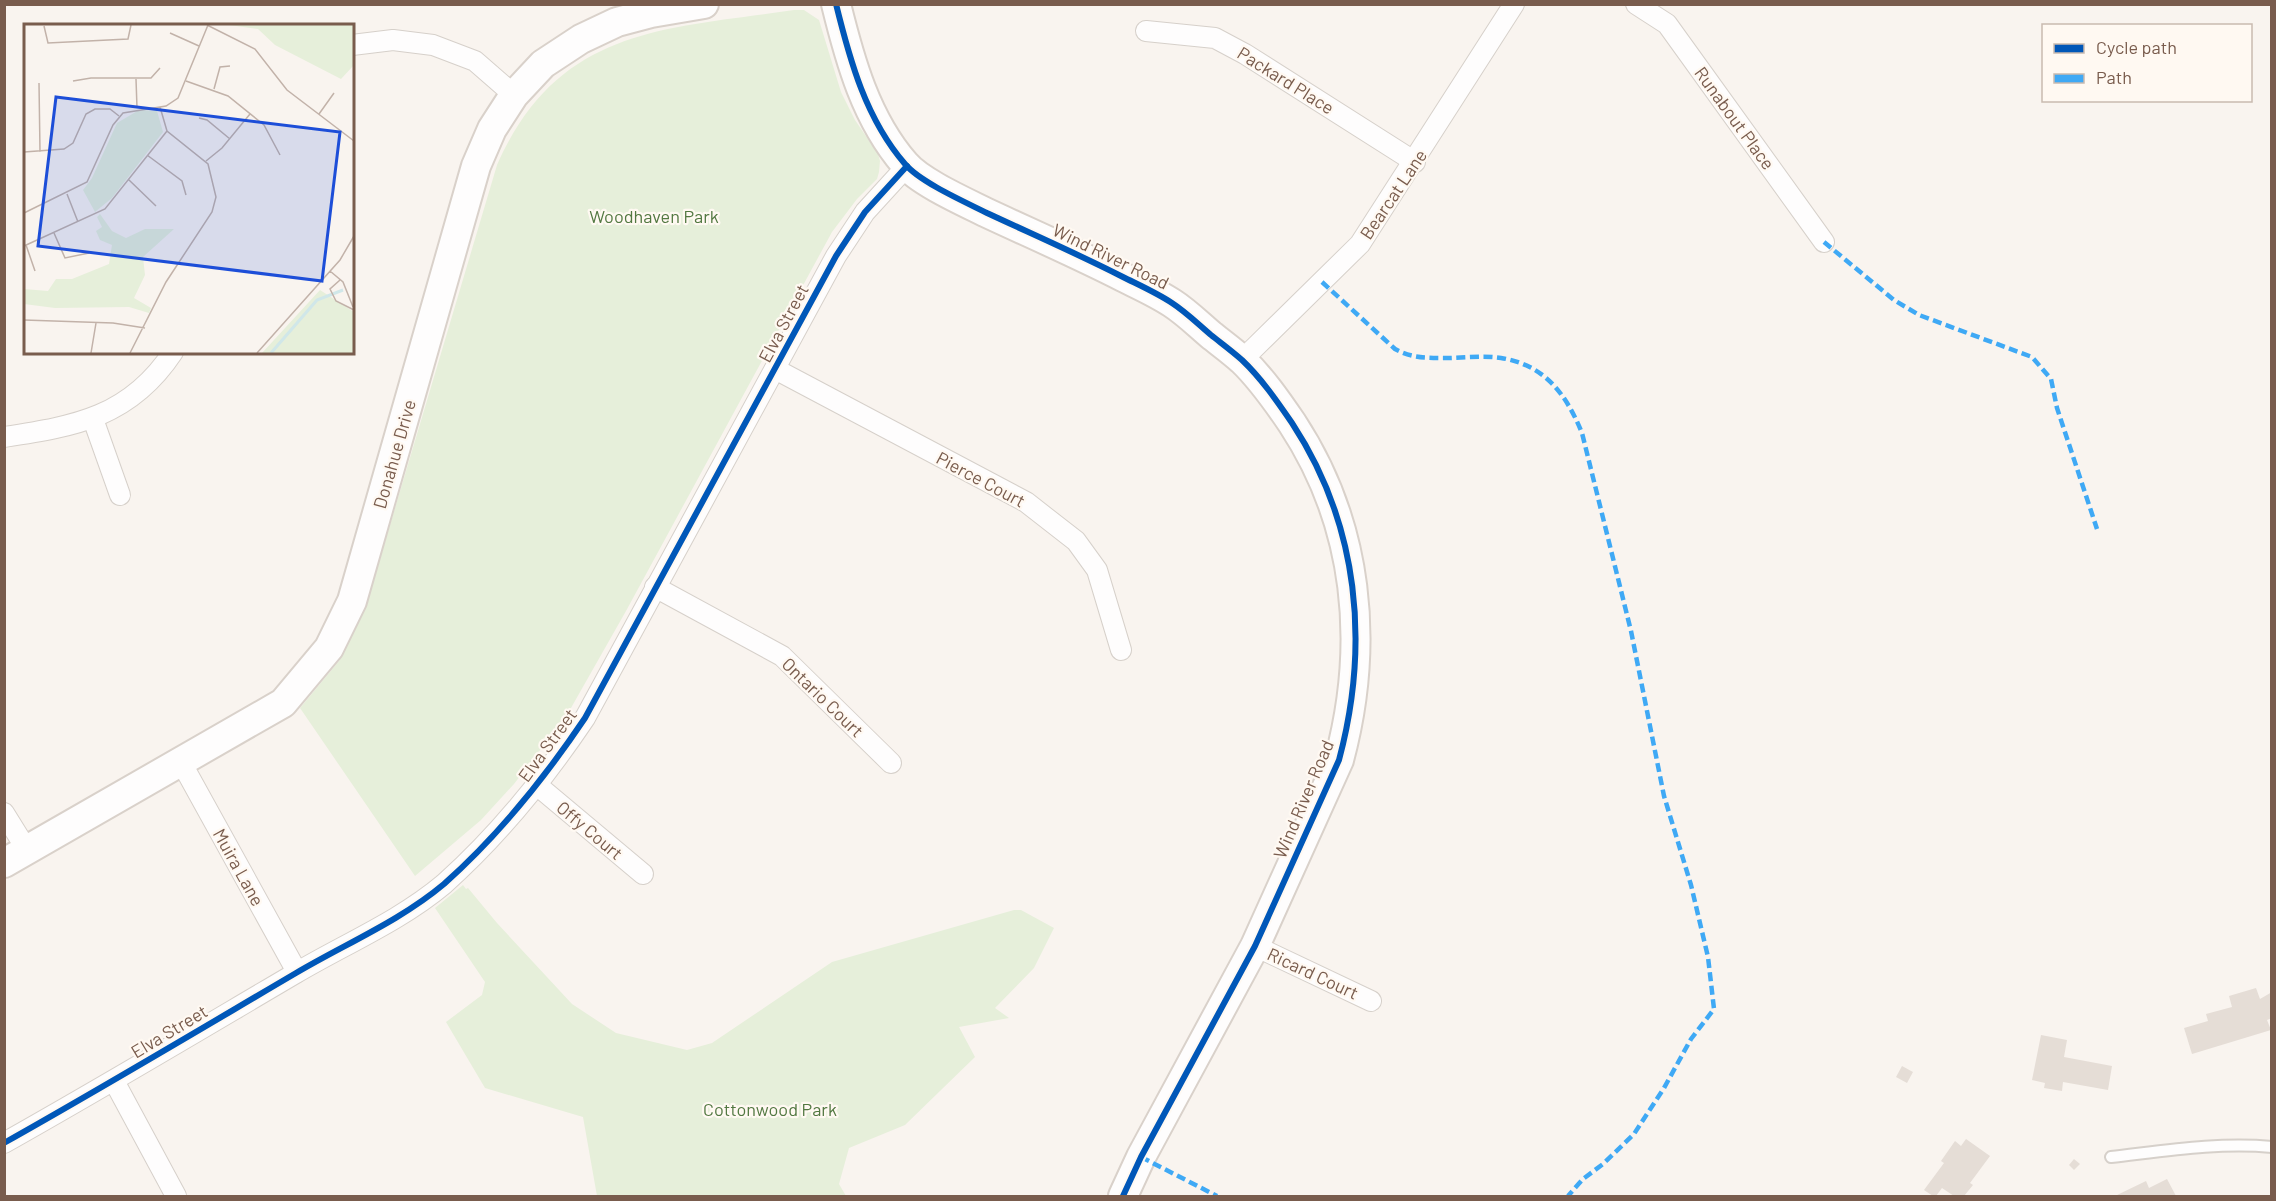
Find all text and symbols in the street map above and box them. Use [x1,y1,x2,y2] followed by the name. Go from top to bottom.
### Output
[24,24,354,354] inset map
[2042,24,2252,102] legend
[2096,36,2177,58] text: Cycle path
[1234,42,1338,118] street label: Packard Place
[1690,62,1780,174] street label: Runabout Place
[2096,66,2132,88] text: Path
[1355,145,1431,243] street label: Bearcat Lane
[589,205,719,227] park label: Woodhaven Park
[1049,218,1173,294] street label: Wind River Road
[753,280,813,366] street label: Elva Street
[368,397,420,511] street label: Donahue Drive
[933,446,1029,512] street label: Pierce Court
[778,653,868,741] street label: Ontario Court
[513,704,581,786] street label: Elva Street
[1268,736,1338,862] street label: Wind River Road
[552,796,628,864] street label: Offy Court
[209,824,269,910] street label: Muira Lane
[1264,942,1362,1004] street label: Ricard Court
[127,1000,211,1062] street label: Elva Street
[703,1098,837,1120] park label: Cottonwood Park

